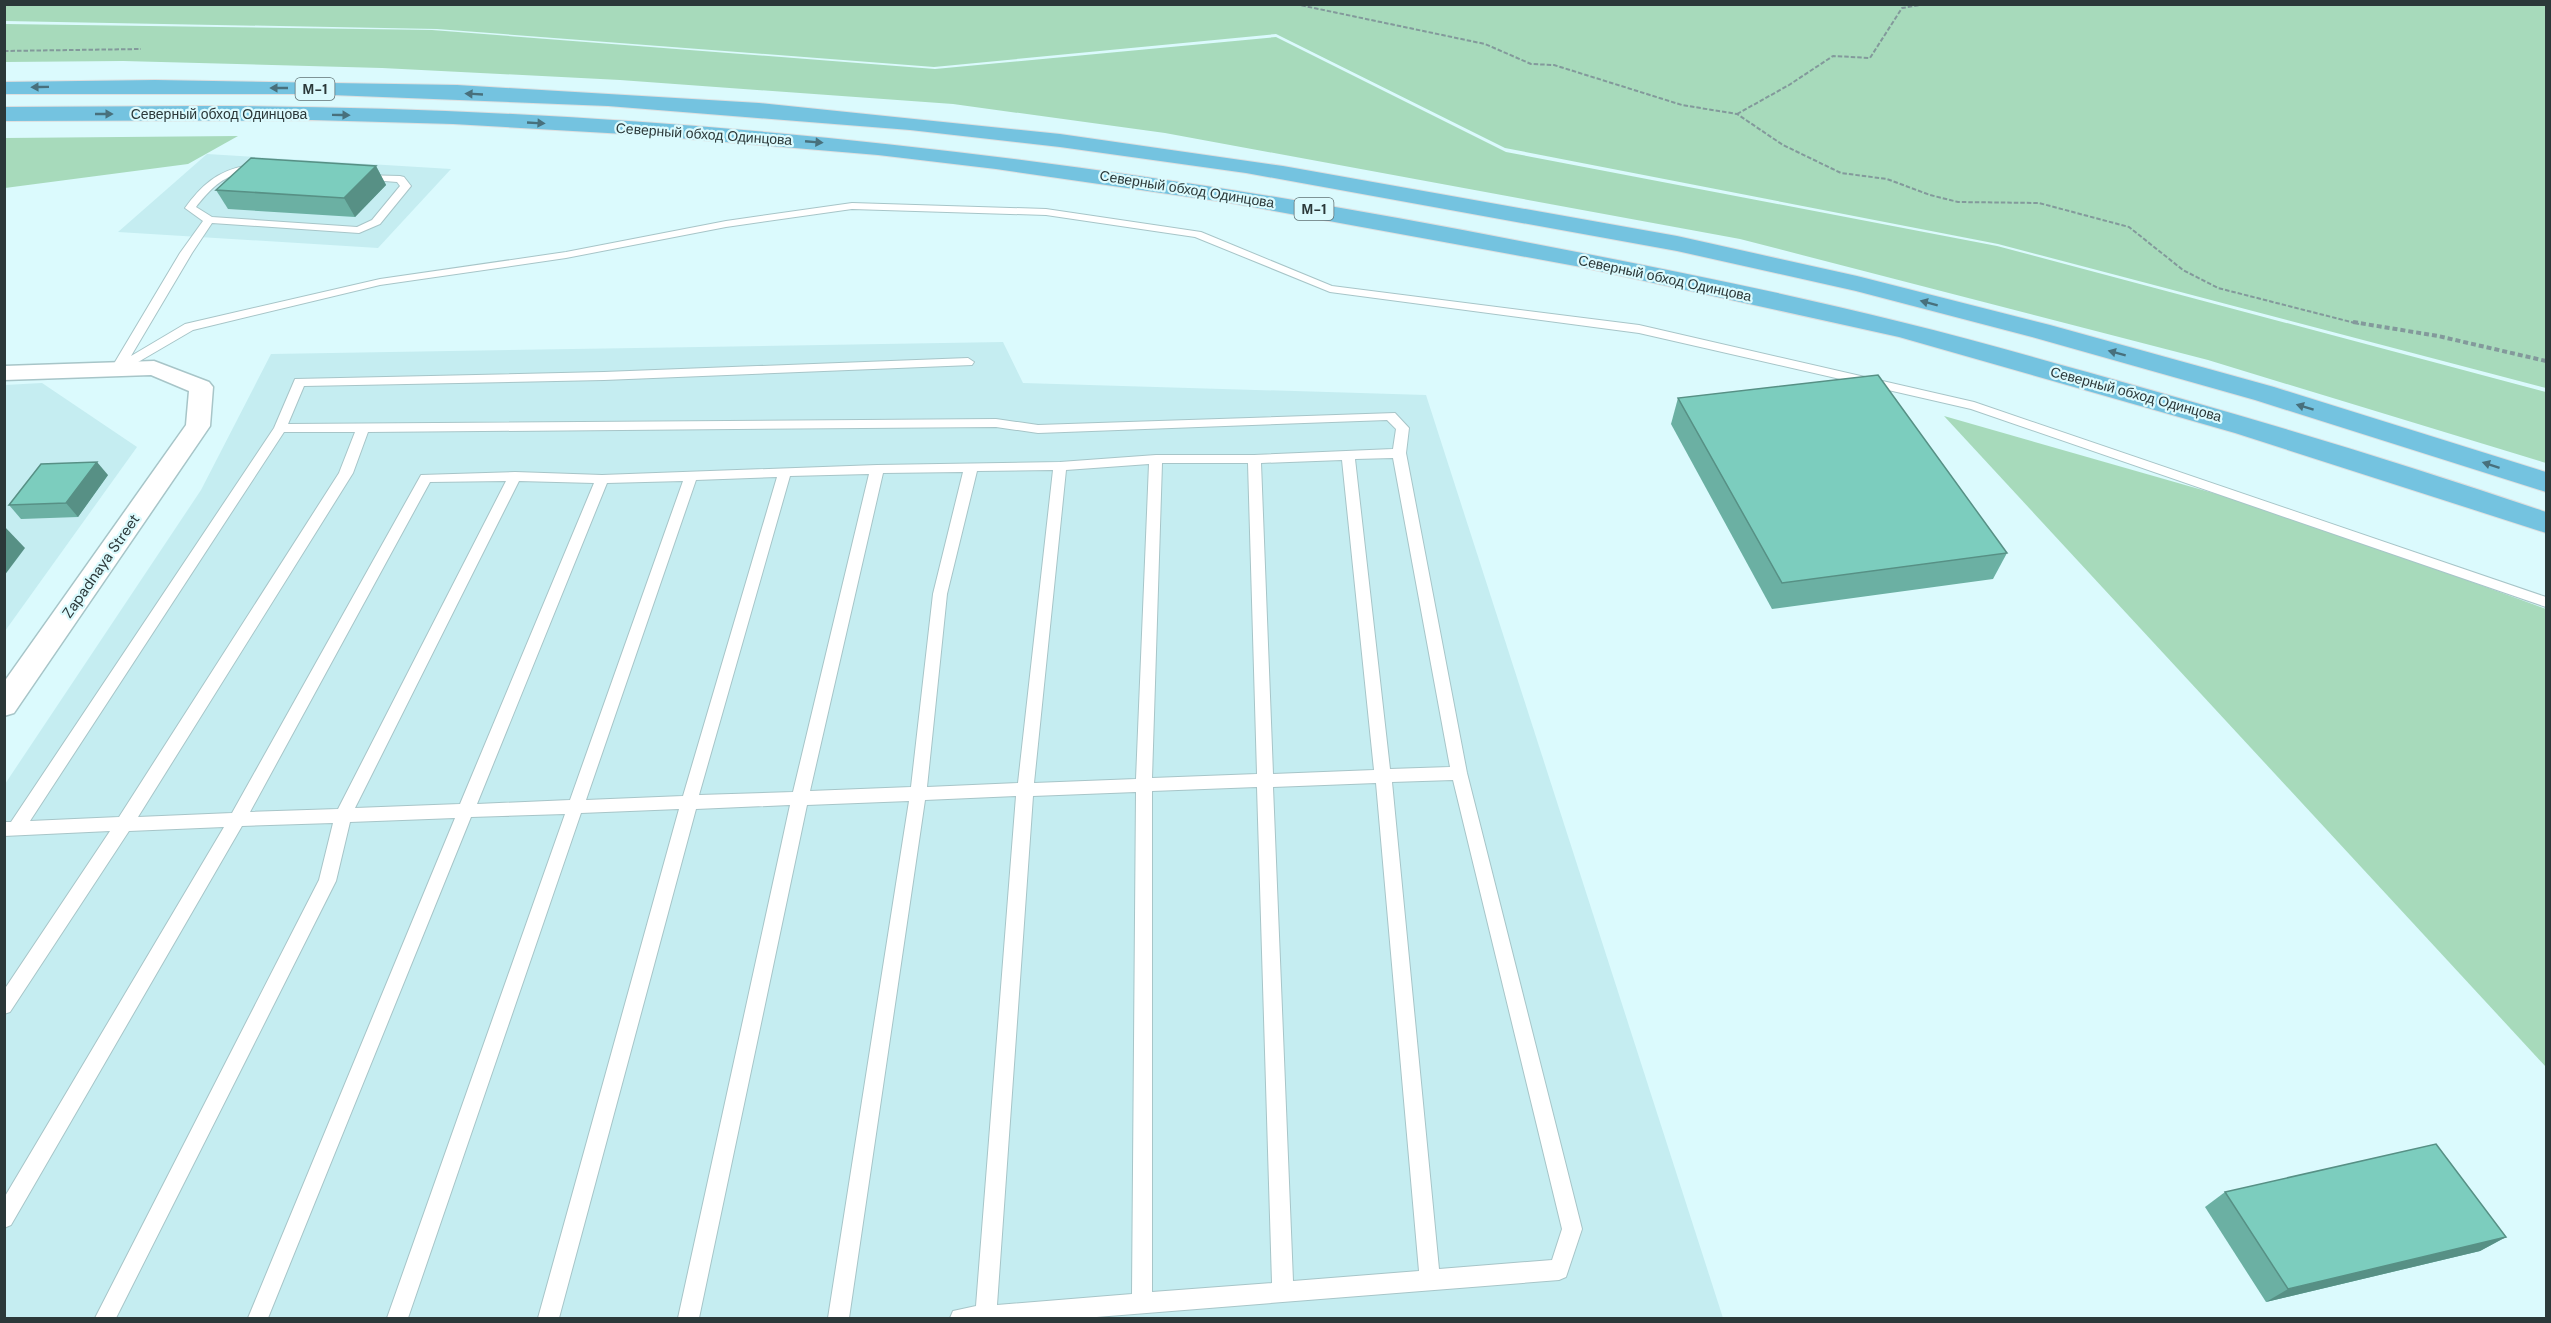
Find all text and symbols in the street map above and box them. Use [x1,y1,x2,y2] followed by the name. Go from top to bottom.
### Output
[296,78,334,100] road number: М-1
[31,82,50,92] one-way arrow
[269,83,288,93] one-way arrow
[464,89,483,98] one-way arrow
[131,105,308,123] street label: Северный обход Одинцова
[95,109,114,119] one-way arrow
[332,110,351,120] one-way arrow
[527,118,546,127] one-way arrow
[615,119,793,149] street label: Северный обход Одинцова
[805,138,824,147] one-way arrow
[1098,166,1276,212] street label: Северный обход Одинцова
[1294,198,1334,220] road number: М-1
[1577,251,1753,305] street label: Северный обход Одинцова
[1920,298,1938,307] one-way arrow
[2108,348,2126,357] one-way arrow
[2048,362,2224,426] street label: Северный обход Одинцова
[2296,401,2314,411] one-way arrow
[2482,460,2500,469] one-way arrow
[58,510,144,622] street label: Zapadnaya Street

